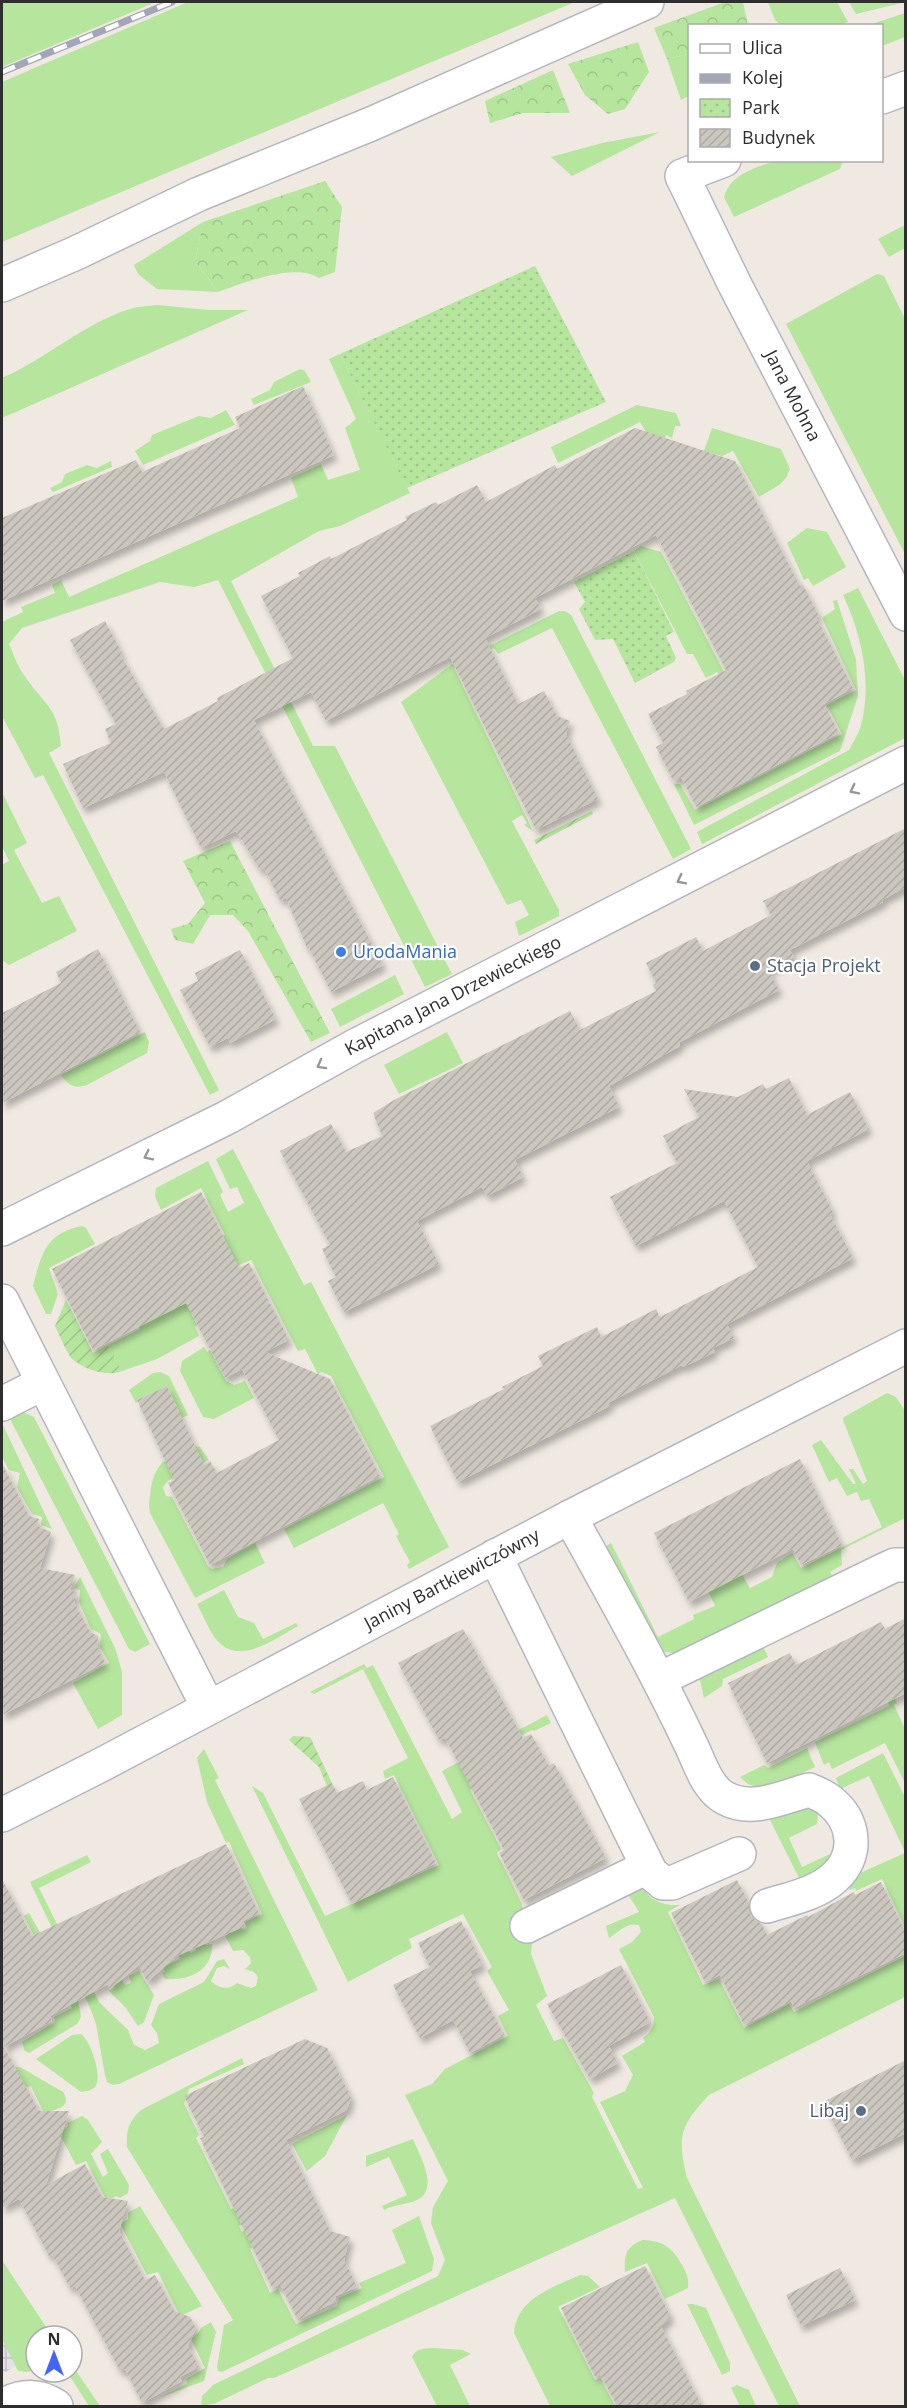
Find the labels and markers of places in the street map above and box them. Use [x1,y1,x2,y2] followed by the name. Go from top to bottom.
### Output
[353,939,457,963] place label: UrodaMania
[334,945,348,959] marker: UrodaMania
[767,953,881,977] place label: Stacja Projekt
[748,959,762,973] marker: Stacja Projekt
[810,2098,849,2122] place label: Libaj
[854,2104,868,2118] marker: Libaj

